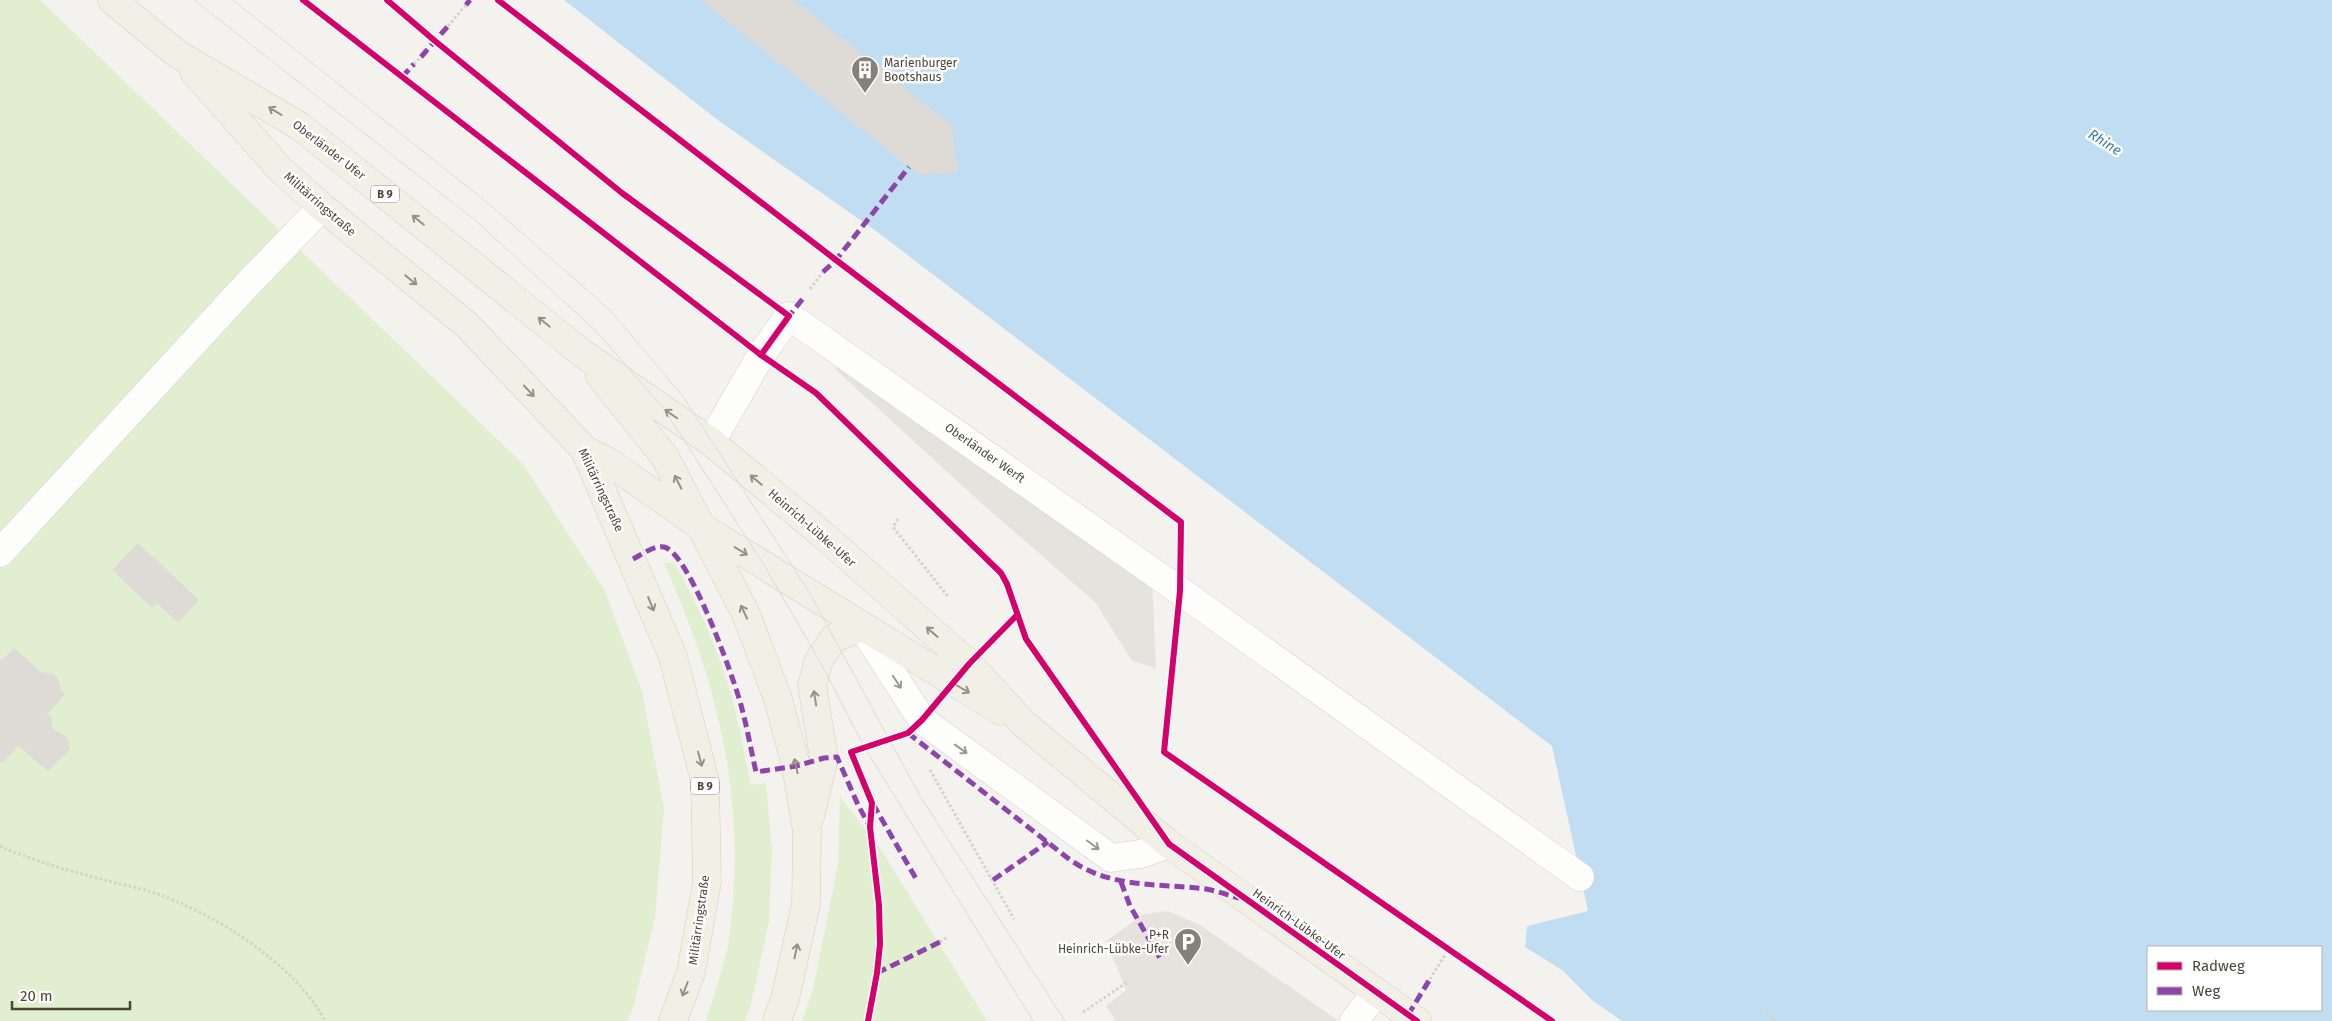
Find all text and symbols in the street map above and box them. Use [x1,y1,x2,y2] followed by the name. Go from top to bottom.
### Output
[850,55,880,94] building icon: Marienburger Bootshaus
[884,56,958,84] place label: Marienburger Bootshaus
[267,106,282,116] one-way arrow
[290,117,368,183] street label: Oberländer Ufer
[2085,126,2124,159] water label: Rhine
[281,169,359,239] street label: Militärringstraße
[371,185,399,202] road number: B 9
[411,215,424,226] one-way arrow
[404,274,417,285] one-way arrow
[538,317,551,328] one-way arrow
[523,384,535,397] one-way arrow
[664,409,678,419] one-way arrow
[942,420,1028,486] street label: Oberländer Werft
[576,446,626,534] street label: Militärringstraße
[673,475,682,490] one-way arrow
[750,475,763,486] one-way arrow
[765,486,859,570] street label: Heinrich-Lübke-Ufer
[734,546,748,556] one-way arrow
[647,596,657,611] one-way arrow
[739,605,749,620] one-way arrow
[926,627,939,638] one-way arrow
[893,675,903,689] one-way arrow
[955,684,969,694] one-way arrow
[809,690,819,706] one-way arrow
[954,744,968,754] one-way arrow
[695,751,705,767] one-way arrow
[791,758,800,774] one-way arrow
[691,778,719,794] road number: B 9
[1086,839,1099,850] one-way arrow
[686,874,712,966] street label: Militärringstraße
[1250,886,1348,963] street label: Heinrich-Lübke-Ufer
[1173,927,1203,966] parking icon: P+R Heinrich-Lübke-Ufer
[1058,928,1169,956] place label: P+R Heinrich-Lübke-Ufer
[792,944,801,960] one-way arrow
[2147,946,2322,1011] legend
[2192,957,2245,975] text: Radweg
[12,978,130,1010] scale bar
[680,980,689,996] one-way arrow
[2192,982,2220,1000] text: Weg
[20,987,53,1005] text: 20 m

